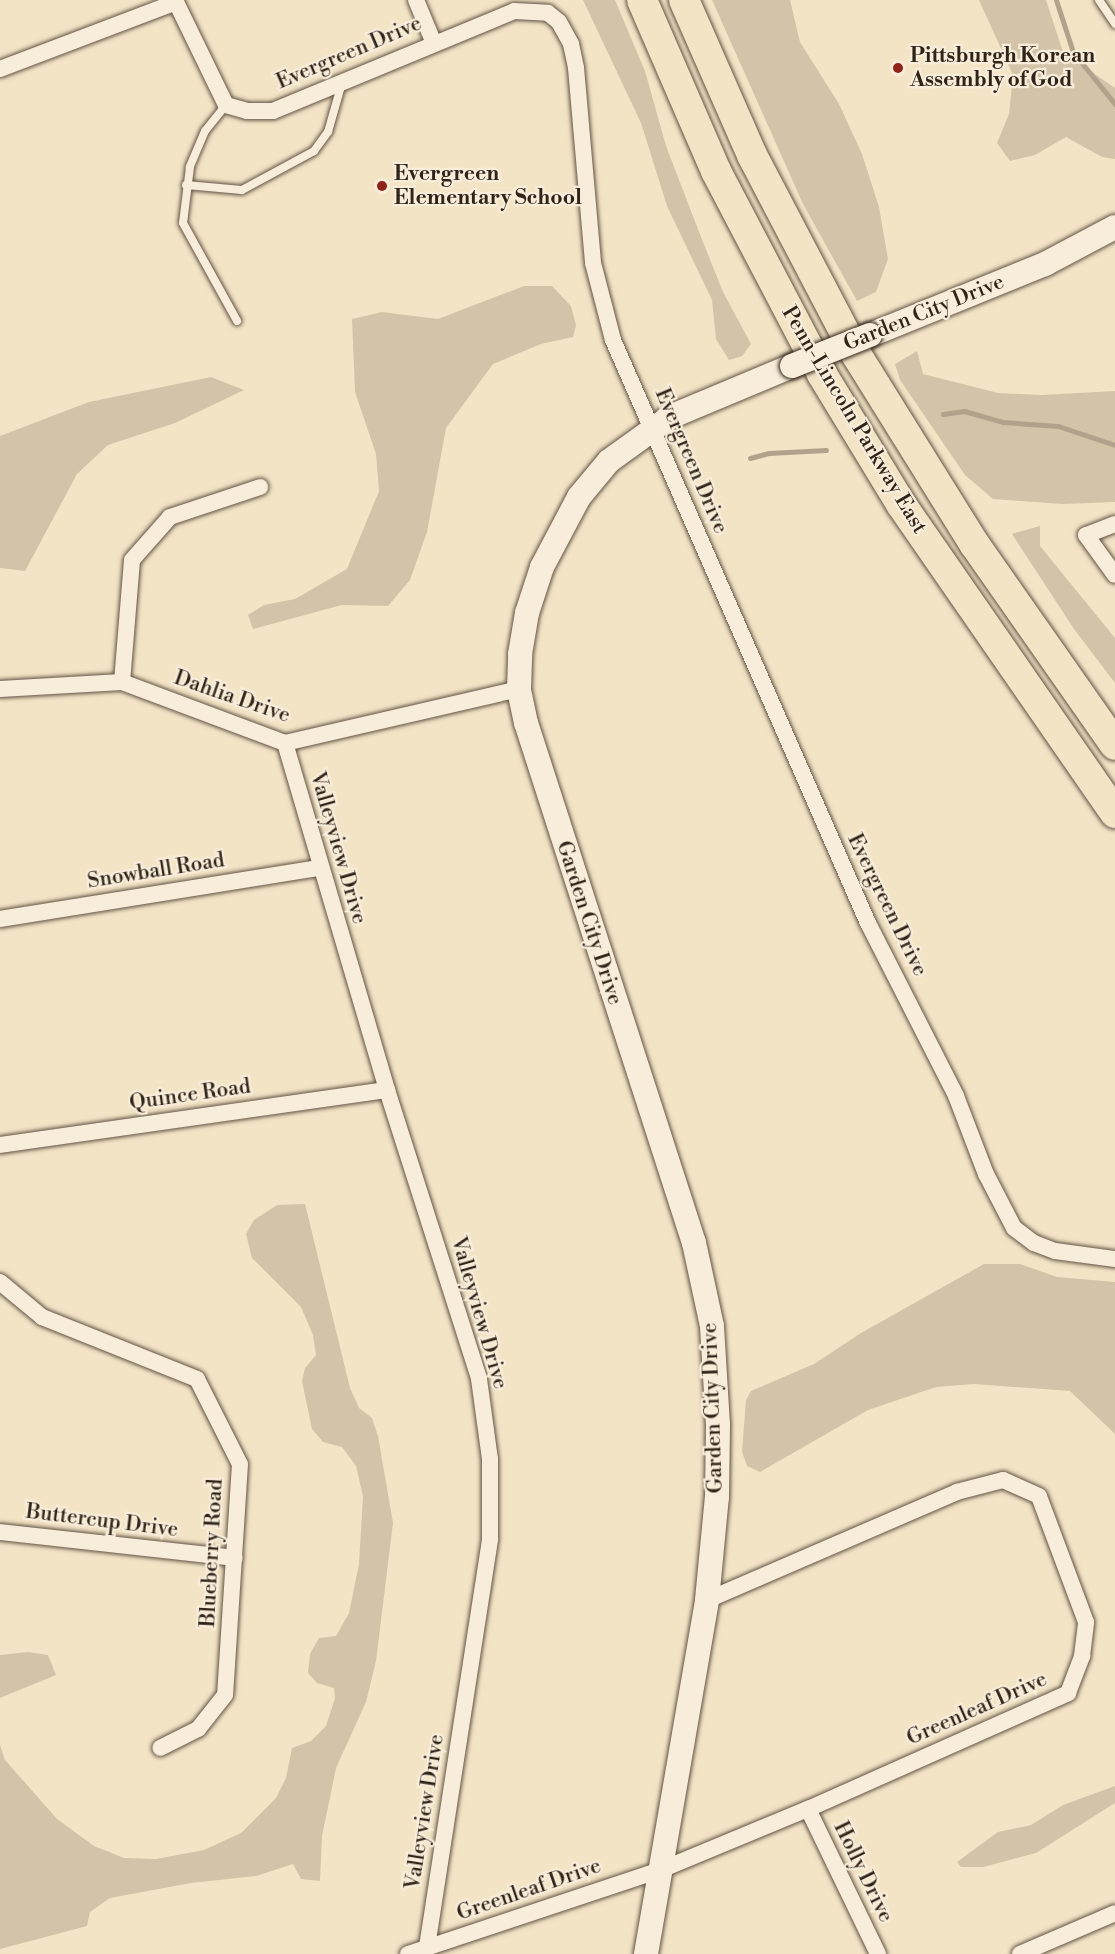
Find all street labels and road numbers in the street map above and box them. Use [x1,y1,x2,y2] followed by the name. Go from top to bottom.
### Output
[273,11,425,95] street label: Evergreen Drive
[840,269,1008,357] street label: Garden City Drive
[776,302,932,538] street label: Penn-Lincoln Parkway East
[649,385,733,537] street label: Evergreen Drive
[171,665,293,729] street label: Dahlia Drive
[304,769,372,927] street label: Valleyview Drive
[842,830,932,980] street label: Evergreen Drive
[551,838,627,1008] street label: Garden City Drive
[86,848,226,894] street label: Snowball Road
[128,1074,252,1116] street label: Quince Road
[445,1234,513,1392] street label: Valleyview Drive
[697,1322,729,1494] street label: Garden City Drive
[196,1478,228,1628] street label: Blueberry Road
[24,1499,180,1543] street label: Buttercup Drive
[903,1667,1051,1751] street label: Greenleaf Drive
[400,1732,450,1892] street label: Valleyview Drive
[828,1817,898,1927] street label: Holly Drive
[454,1854,604,1926] street label: Greenleaf Drive

